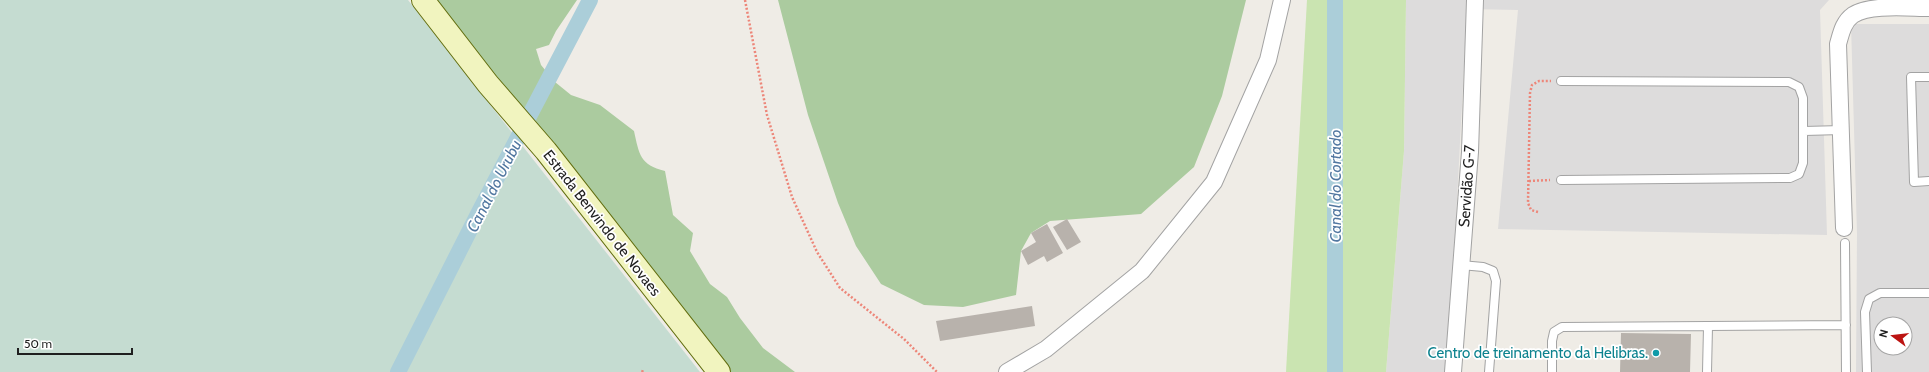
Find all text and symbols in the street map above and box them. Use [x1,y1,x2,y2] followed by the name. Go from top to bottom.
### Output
[1326,129,1345,243] water label: Canal do Cortado
[463,137,525,235] water label: Canal do Urubu
[1455,144,1479,228] street label: Servidão G-7
[539,146,665,300] street label: Estrada Benvindo de Novaes
[1873,316,1913,356] north arrow
[1876,328,1891,339] text: N
[18,330,132,356] scale bar
[24,336,52,351] text: 50 m
[1427,344,1648,362] place label: Centro de treinamento da Helibras.
[1651,348,1661,358] marker: Centro de treinamento da Helibras.

